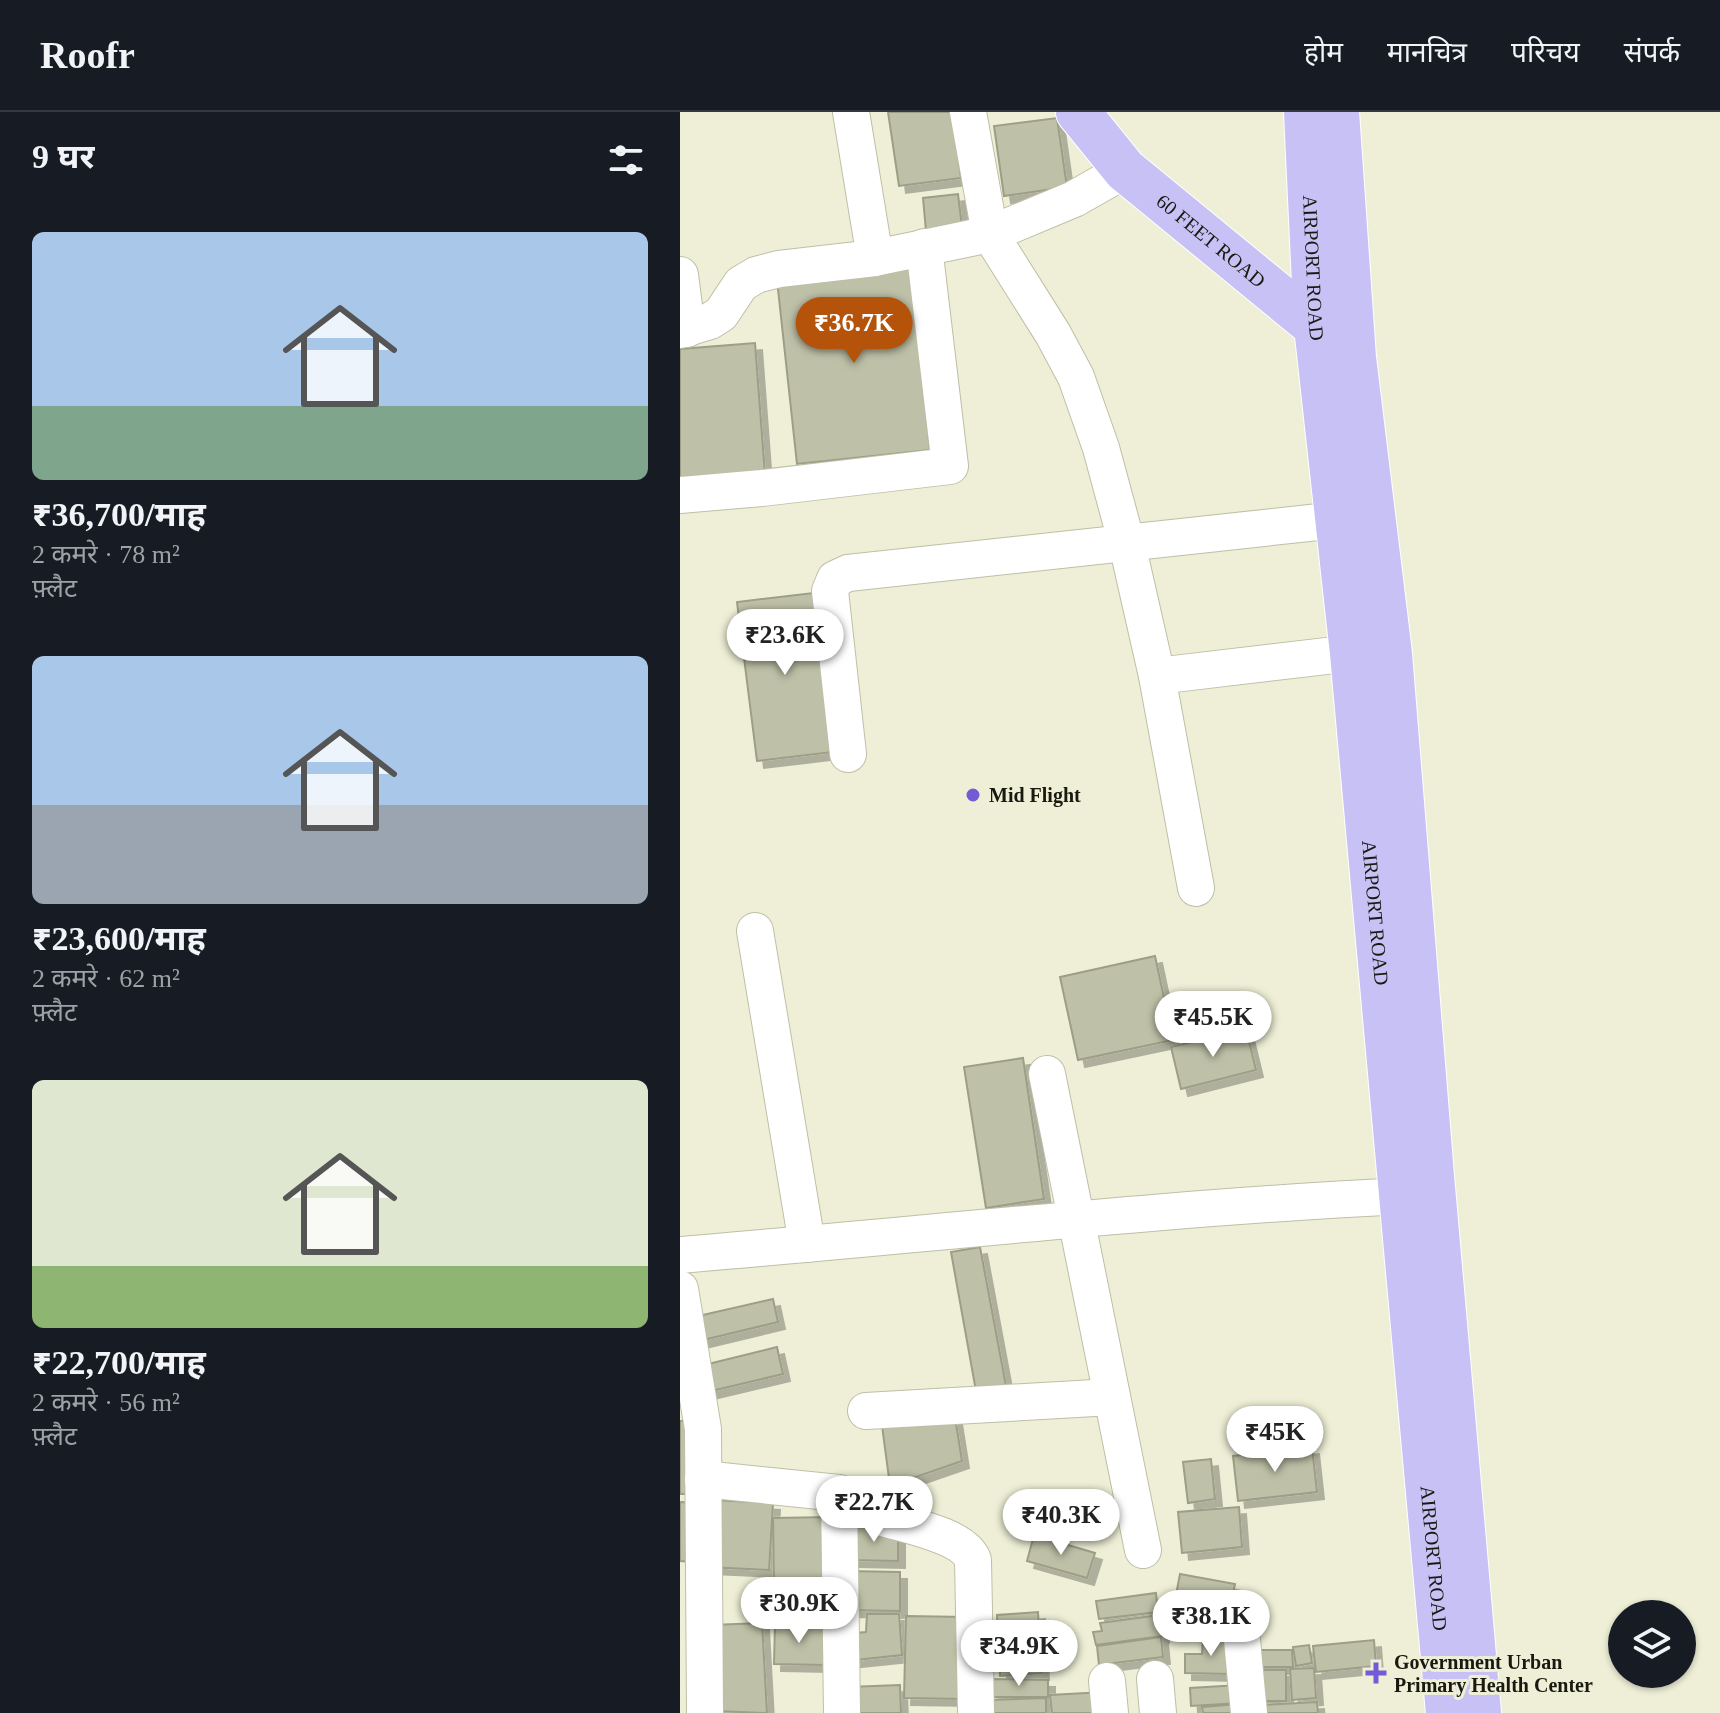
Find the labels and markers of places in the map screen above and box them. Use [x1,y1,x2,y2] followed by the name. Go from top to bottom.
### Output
[789,297,919,365] pin: ₹36.7K
[720,609,850,677] pin: ₹23.6K
[989,784,1081,807] place label: Mid Flight
[964,786,982,804] marker: Mid Flight
[1148,991,1278,1059] pin: ₹45.5K
[1228,1406,1322,1474] pin: ₹45K
[809,1476,939,1544] pin: ₹22.7K
[996,1489,1126,1557] pin: ₹40.3K
[734,1577,864,1645] pin: ₹30.9K
[1146,1590,1276,1658] pin: ₹38.1K
[954,1620,1084,1688] pin: ₹34.9K
[1394,1651,1593,1697] place label: Government Urban Primary Health Center
[1365,1662,1387,1684] marker: Government Urban Primary Health Center

